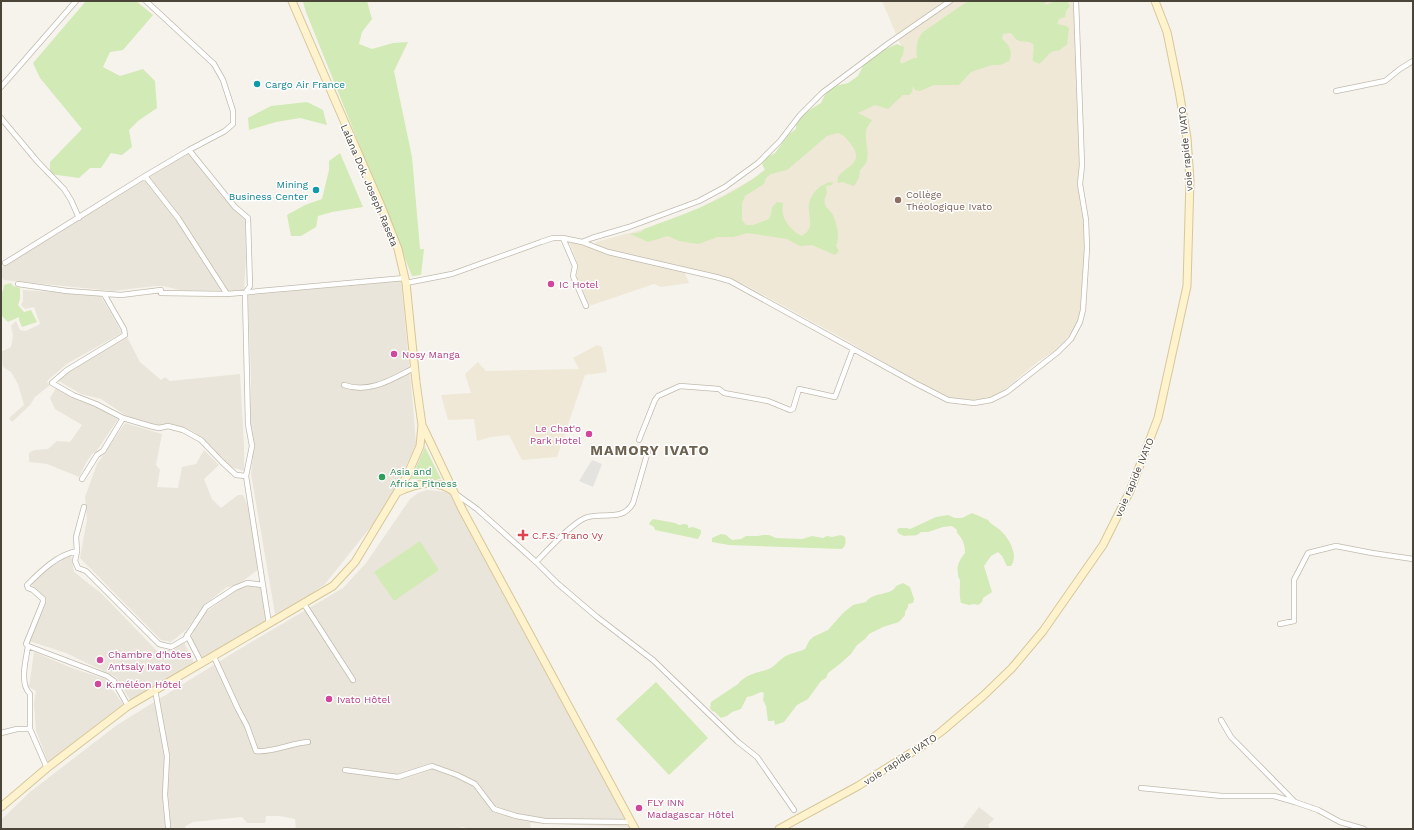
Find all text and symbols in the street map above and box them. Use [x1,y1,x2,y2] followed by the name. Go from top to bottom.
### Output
[252,79,262,89] marker: Cargo Air France
[265,79,345,90] place label: Cargo Air France
[1176,106,1195,192] street label: voie rapide IVATO
[339,122,400,248] street label: Lalana Dok. Joseph Raseta
[229,179,309,202] place label: Mining Business Center
[311,185,321,195] marker: Mining Business Center
[906,189,992,212] place label: Collège Théologique Ivato
[893,195,903,205] marker: Collège Théologique Ivato
[546,279,556,289] marker: IC Hotel
[559,279,598,290] place label: IC Hotel
[389,349,399,359] marker: Nosy Manga
[402,349,460,360] place label: Nosy Manga
[530,423,581,446] place label: Le Chat'o Park Hotel
[584,429,594,439] marker: Le Chat'o Park Hotel
[1113,436,1156,518] street label: voie rapide IVATO
[590,442,710,458] district label: MAMORY IVATO
[390,466,457,489] place label: Asia and Africa Fitness
[377,472,387,482] marker: Asia and Africa Fitness
[517,529,529,541] marker: C.F.S. Trano Vy
[532,530,604,541] place label: C.F.S. Trano Vy
[108,649,192,672] place label: Chambre d'hôtes Antsaly Ivato
[95,655,105,665] marker: Chambre d'hôtes Antsaly Ivato
[93,679,103,689] marker: K.méléon Hôtel
[106,679,181,690] place label: K.méléon Hôtel
[324,694,334,704] marker: Ivato Hôtel
[337,694,390,705] place label: Ivato Hôtel
[862,732,939,787] street label: voie rapide IVATO
[647,797,734,820] place label: FLY INN Madagascar Hôtel
[634,803,644,813] marker: FLY INN Madagascar Hôtel

